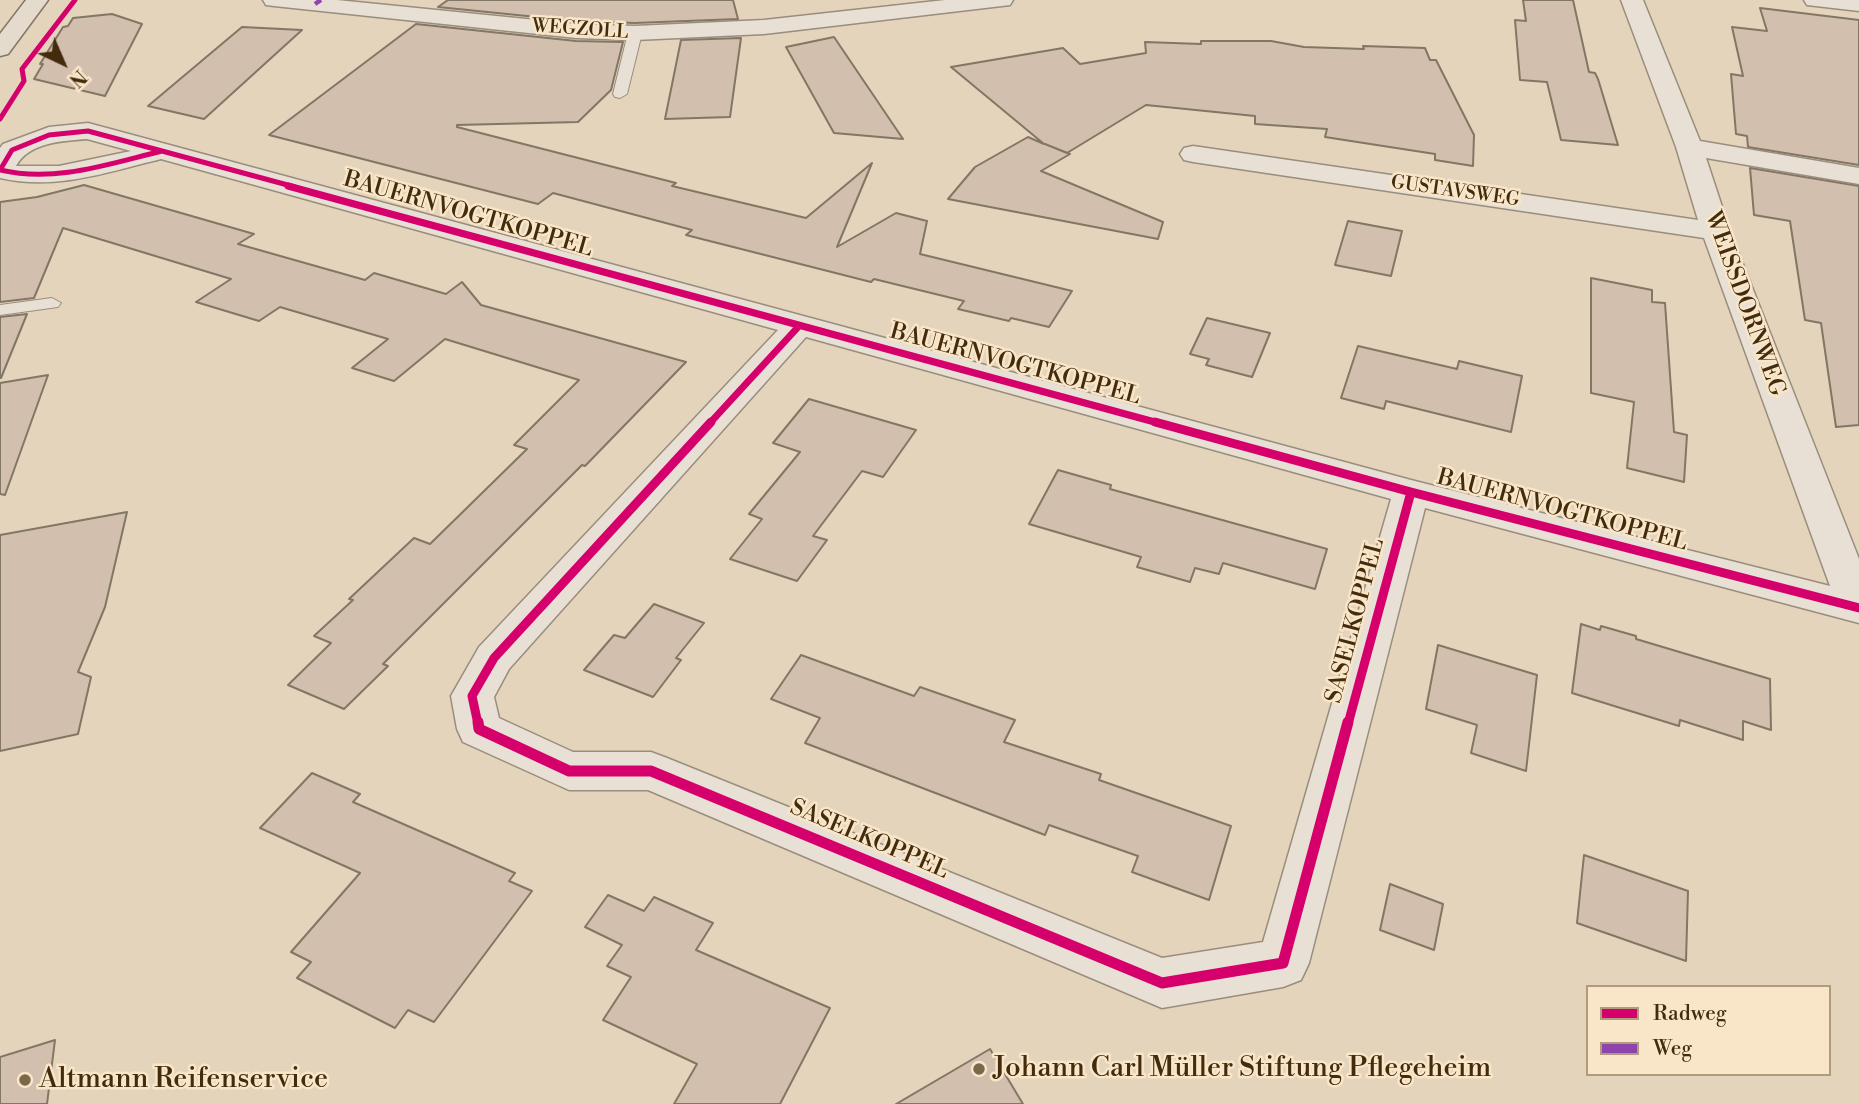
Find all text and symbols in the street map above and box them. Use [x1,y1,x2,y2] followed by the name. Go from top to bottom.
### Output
[531,15,629,45] street label: WEGZOLL
[28,28,98,98] north arrow
[64,64,91,92] text: N
[340,166,596,264] street label: BAUERNVOGTKOPPEL
[1389,172,1521,212] street label: GUSTAVSWEG
[1698,208,1790,400] street label: WEISSDORNWEG
[887,318,1143,412] street label: BAUERNVOGTKOPPEL
[1434,464,1690,558] street label: BAUERNVOGTKOPPEL
[1321,536,1391,706] street label: SASELKOPPEL
[786,794,952,886] street label: SASELKOPPEL
[1586,985,1831,1076] legend
[1653,1001,1727,1027] text: Radweg
[1653,1036,1692,1062] text: Weg
[993,1052,1491,1086] place label: Johann Carl Müller Stiftung Pflegeheim
[971,1061,987,1077] marker: Johann Carl Müller Stiftung Pflegeheim
[39,1063,328,1097] place label: Altmann Reifenservice
[17,1072,33,1088] marker: Altmann Reifenservice

